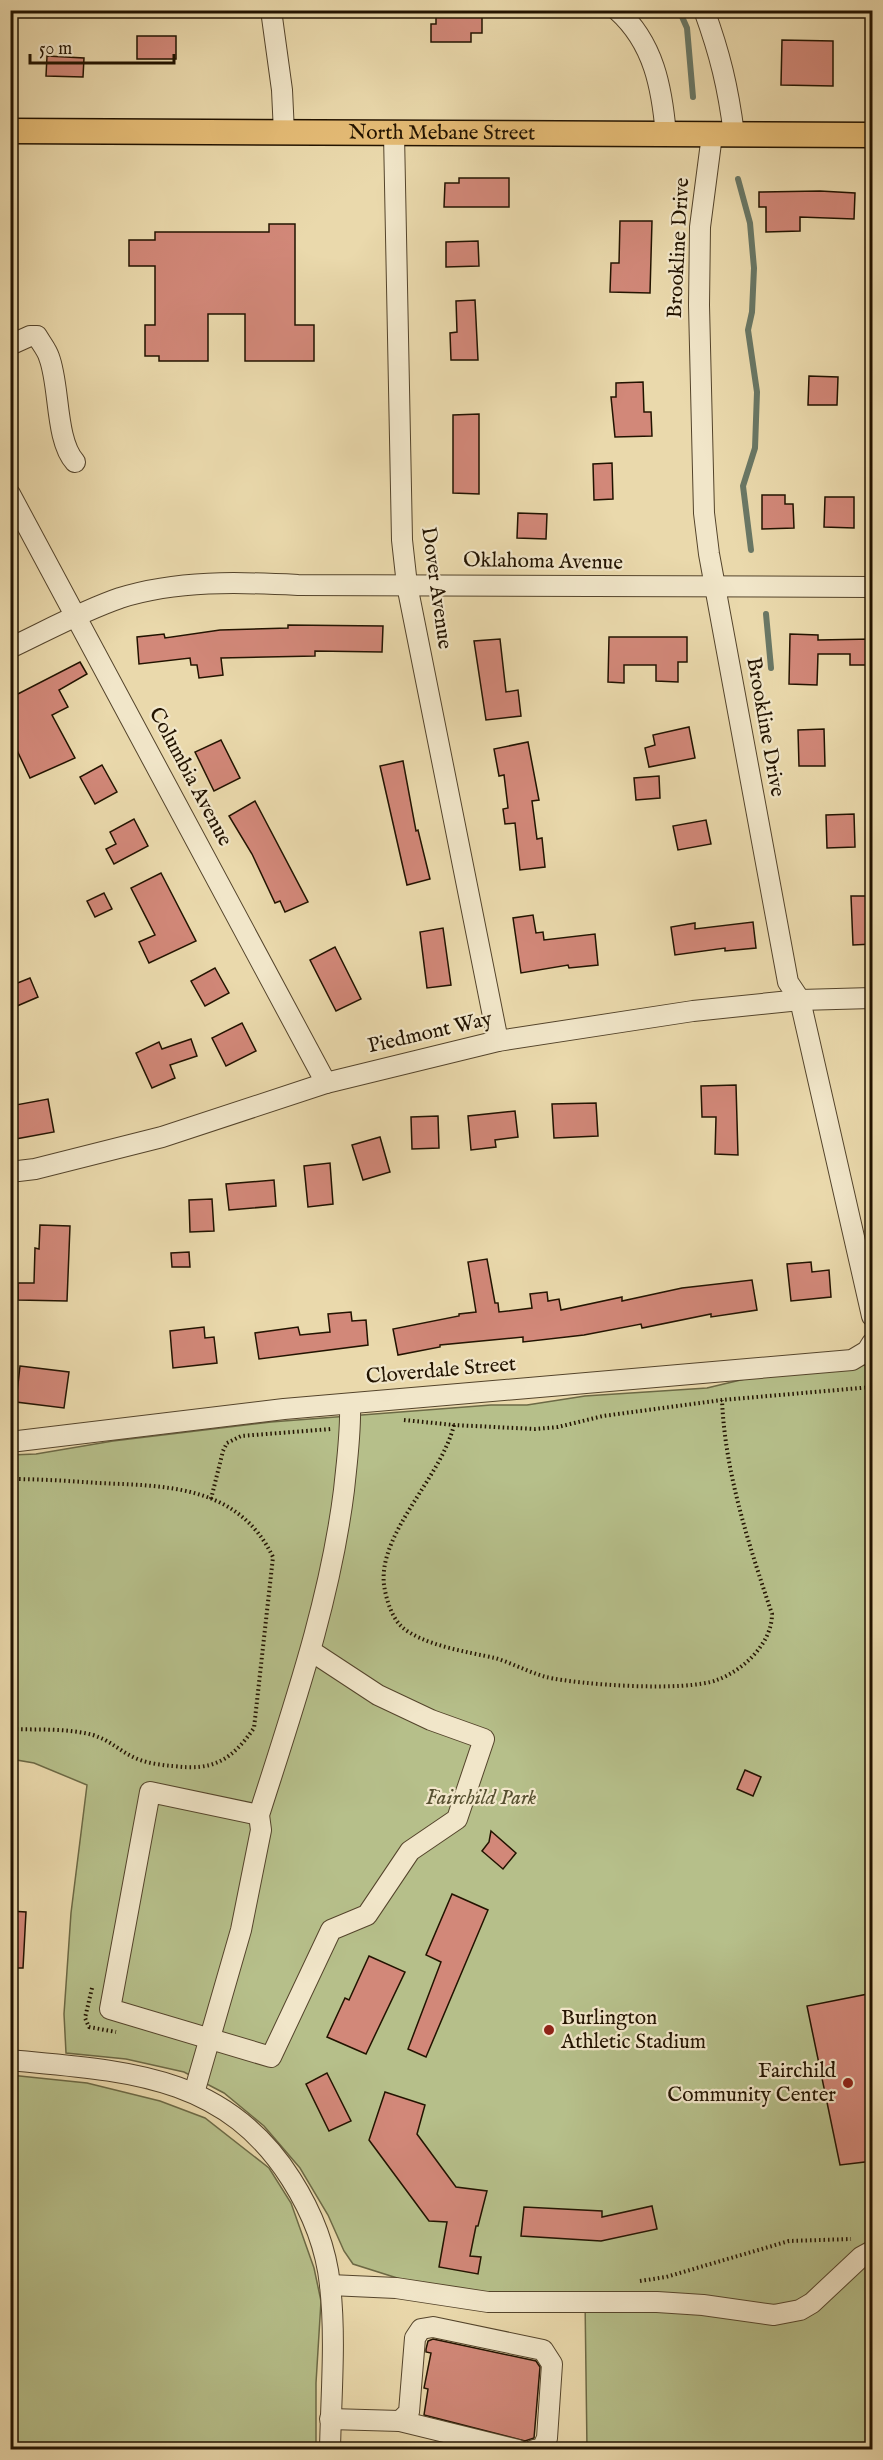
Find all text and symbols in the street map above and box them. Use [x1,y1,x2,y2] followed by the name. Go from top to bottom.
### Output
[30,27,174,65] scale bar
[39,38,72,61] text: 50 m
[349,119,535,147] street label: North Mebane Street
[662,176,696,319] street label: Brookline Drive
[414,525,458,651] street label: Dover Avenue
[463,547,624,577] street label: Oklahoma Avenue
[739,655,791,799] street label: Brookline Drive
[142,703,238,851] street label: Columbia Avenue
[365,1005,495,1060] street label: Piedmont Way
[365,1351,517,1391] street label: Cloverdale Street
[426,1785,537,1812] park label: Fairchild Park
[560,2005,706,2056] place label: Burlington Athletic Stadium
[542,2023,556,2037] marker: Burlington Athletic Stadium
[667,2058,837,2109] place label: Fairchild Community Center
[841,2076,855,2090] marker: Fairchild Community Center

